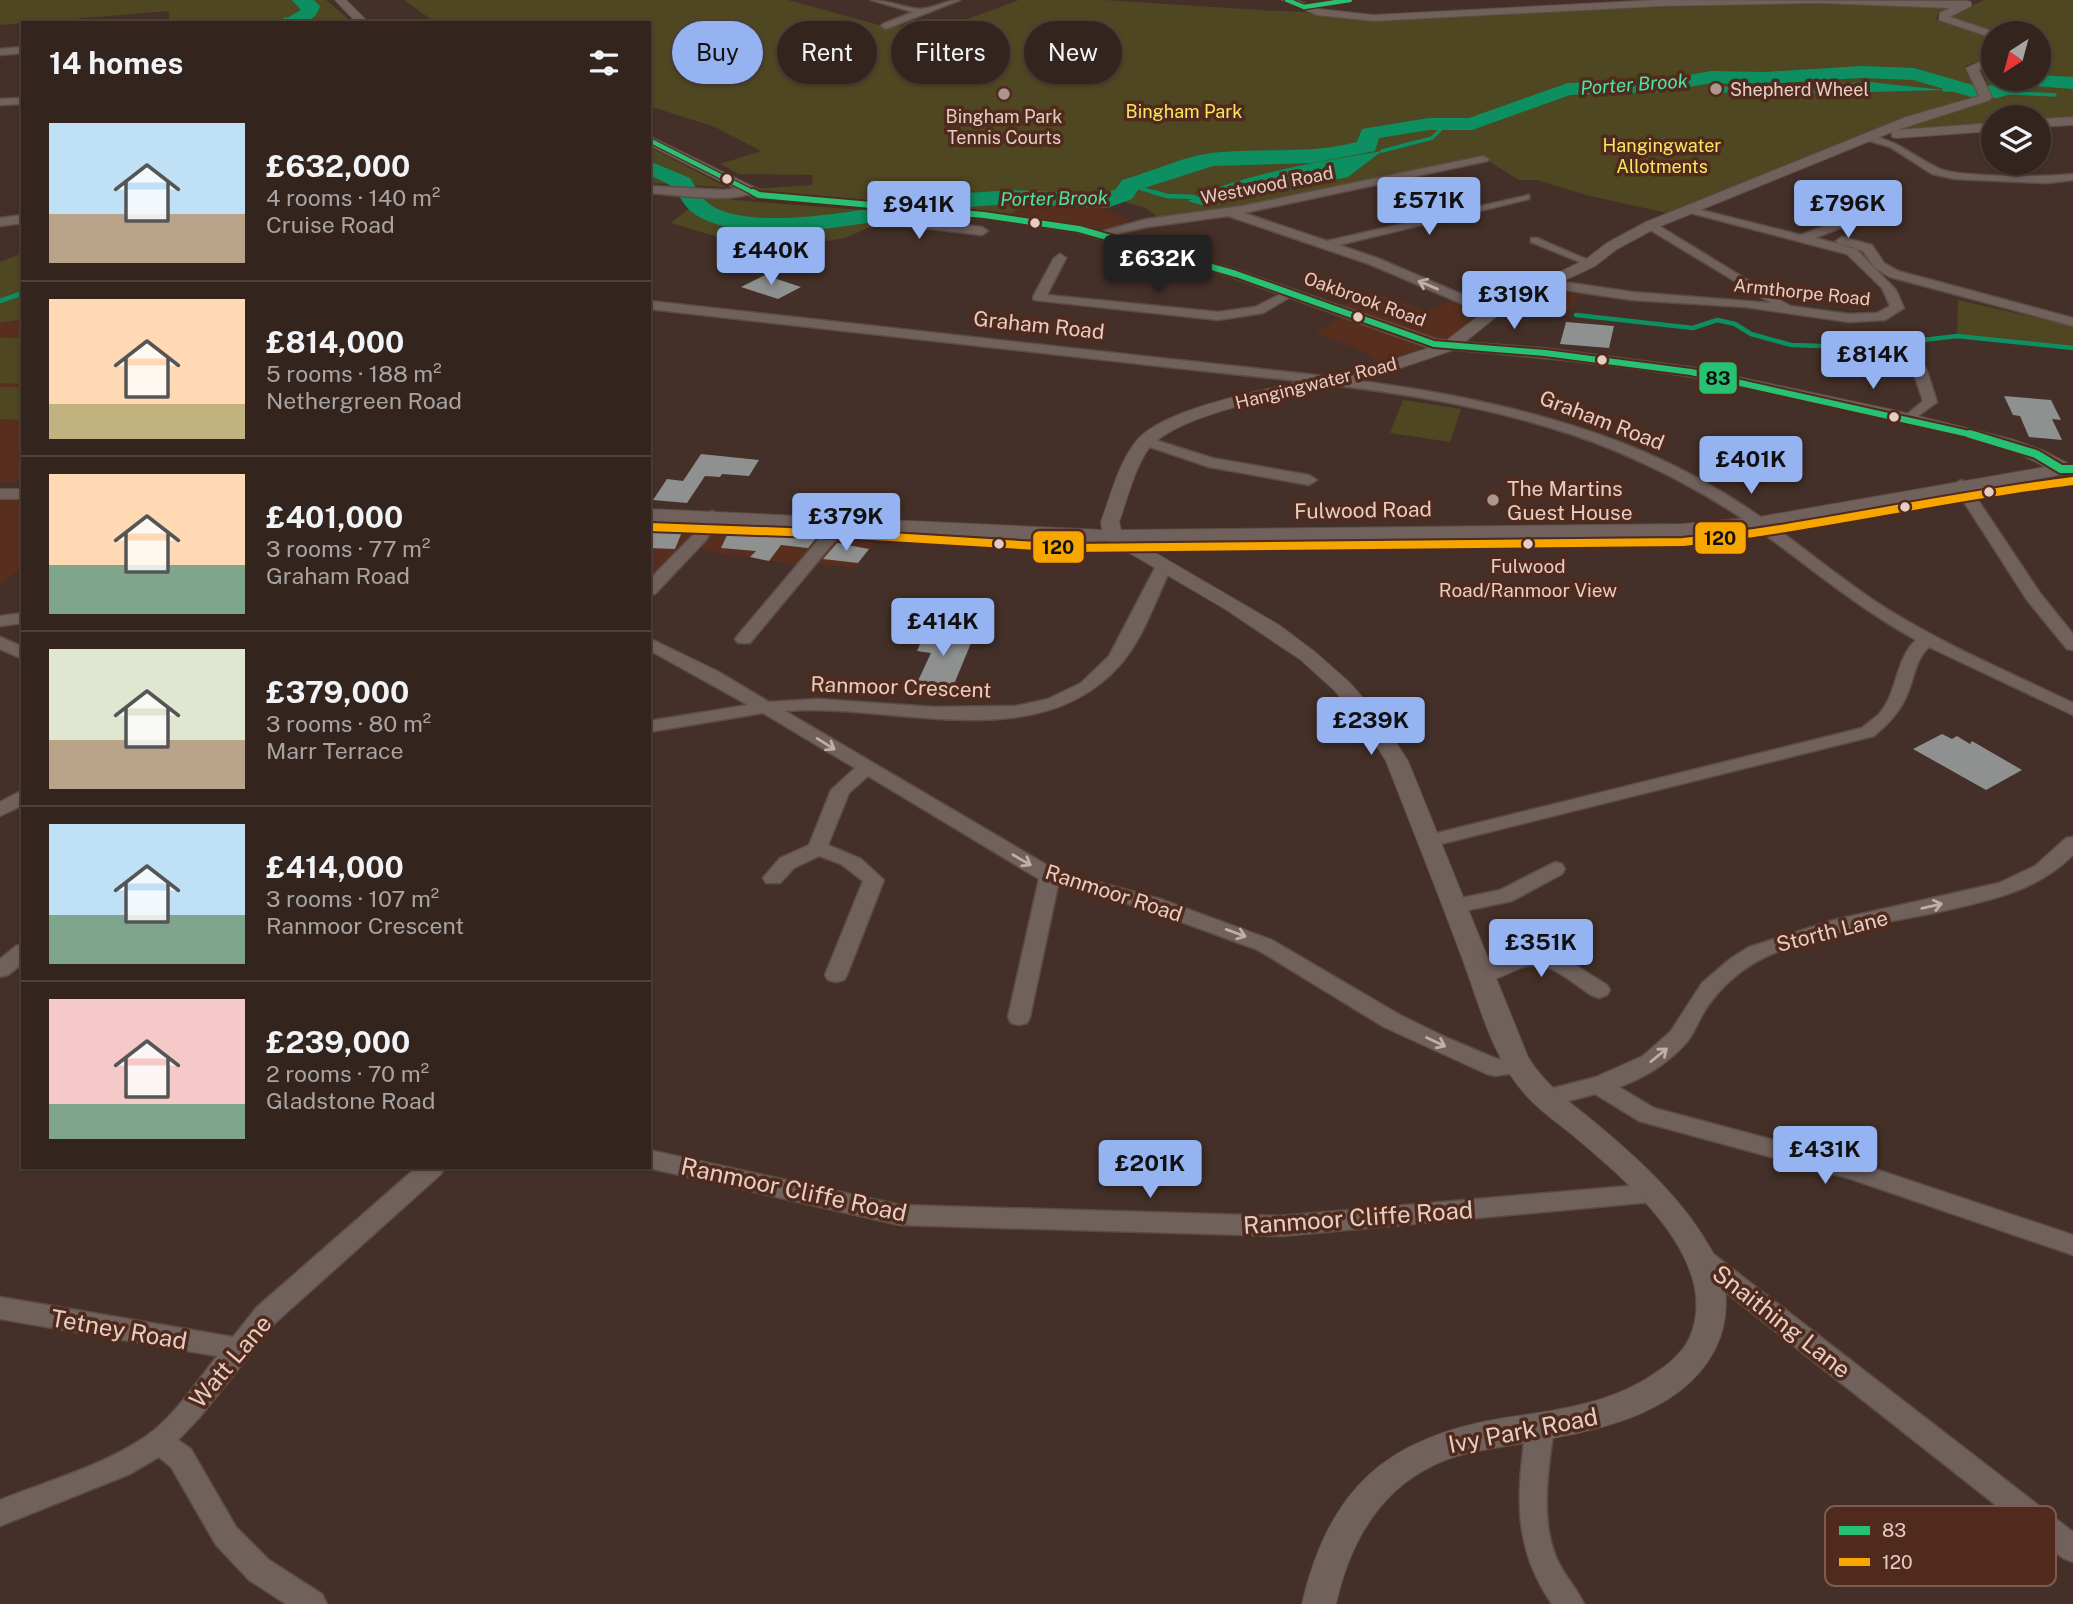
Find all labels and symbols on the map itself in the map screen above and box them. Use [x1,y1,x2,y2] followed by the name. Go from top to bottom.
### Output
[1981,21,2051,91] north arrow
[1579,69,1689,99] water label: Porter Brook
[1730,79,1869,100] place label: Shepherd Wheel
[1708,81,1724,97] marker: Shepherd Wheel
[996,86,1012,102] marker: Bingham Park Tennis Courts
[1126,101,1242,122] park label: Bingham Park
[946,106,1062,148] place label: Bingham Park Tennis Courts
[1603,135,1721,177] park label: Hangingwater Allotments
[1199,162,1335,208] street label: Westwood Road
[720,172,734,186] unlabelled marker
[1380,177,1478,237] pin: £571K
[1799,180,1897,240] pin: £796K
[870,182,968,241] pin: £941K
[1000,186,1109,210] water label: Porter Brook
[1028,216,1042,230] unlabelled marker
[722,228,820,287] pin: £440K
[1109,236,1207,295] pin: £632K
[1301,267,1429,331] street label: Oakbrook Road
[1465,272,1563,331] pin: £319K
[1733,274,1871,310] street label: Armthorpe Road
[1418,278,1440,291] one-way arrow
[972,306,1106,344] street label: Graham Road
[1351,310,1365,324] unlabelled marker
[1824,332,1922,391] pin: £814K
[1233,353,1399,413] street label: Hangingwater Road
[1595,353,1609,367] unlabelled marker
[1698,361,1738,395] line badge: 83
[1705,367,1731,389] text: 83
[1536,385,1668,455] street label: Graham Road
[1887,410,1901,424] unlabelled marker
[1702,436,1800,496] pin: £401K
[1507,476,1633,525] place label: The Martins Guest House
[1982,485,1996,499] unlabelled marker
[1485,492,1501,508] marker: The Martins Guest House
[797,494,895,553] pin: £379K
[1294,496,1432,524] street label: Fulwood Road
[1898,500,1912,514] unlabelled marker
[1694,521,1747,555] line badge: 120
[1704,527,1736,549] text: 120
[1032,530,1085,564] line badge: 120
[1042,536,1074,558] text: 120
[992,537,1006,551] unlabelled marker
[1521,537,1535,551] marker: Fulwood Road/Ranmoor View
[1439,555,1617,601] place label: Fulwood Road/Ranmoor View
[894,598,992,658] pin: £414K
[810,671,992,703] street label: Ranmoor Crescent
[1322,698,1420,757] pin: £239K
[816,738,836,752] one-way arrow
[1011,854,1032,867] one-way arrow
[1042,859,1186,927] street label: Ranmoor Road
[1920,899,1943,912] one-way arrow
[1774,905,1890,957] street label: Storth Lane
[1492,920,1590,979] pin: £351K
[1225,928,1247,941] one-way arrow
[1425,1036,1446,1049] one-way arrow
[1649,1047,1667,1063] one-way arrow
[1776,1126,1874,1186] pin: £431K
[1101,1140,1199,1200] pin: £201K
[678,1151,910,1227] street label: Ranmoor Cliffe Road
[1242,1195,1474,1239] street label: Ranmoor Cliffe Road
[1708,1259,1856,1383] street label: Snaithing Lane
[49,1303,189,1355] street label: Tetney Road
[183,1309,277,1413] street label: Watt Lane
[1446,1402,1600,1458] street label: Ivy Park Road
[1825,1506,2056,1586] legend
[1882,1519,1906,1541] text: 83
[1882,1551,1913,1573] text: 120

